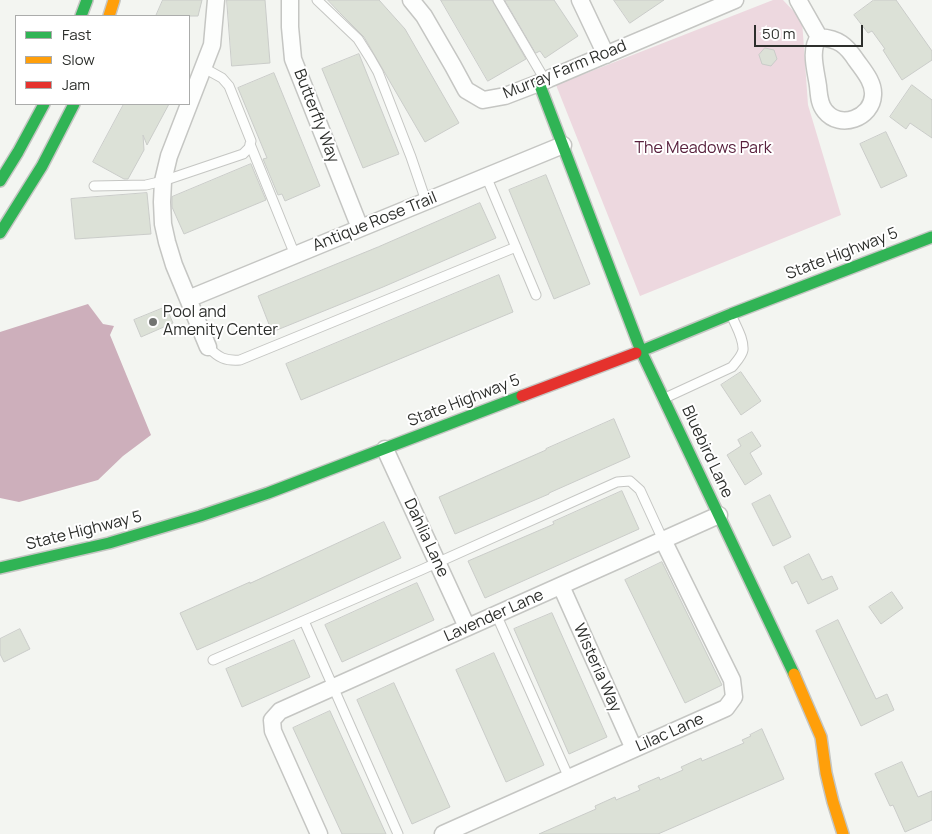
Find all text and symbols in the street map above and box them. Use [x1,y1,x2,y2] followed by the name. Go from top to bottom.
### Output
[15,15,190,105] legend
[757,15,866,47] scale bar
[762,23,796,44] text: 50 m
[62,24,91,45] text: Fast
[501,37,629,103] street label: Murray Farm Road
[62,49,95,70] text: Slow
[289,66,343,166] street label: Butterfly Way
[62,74,90,95] text: Jam
[634,139,772,159] park label: The Meadows Park
[310,188,440,256] street label: Antique Rose Trail
[783,224,901,284] street label: State Highway 5
[163,303,278,341] place label: Pool and Amenity Center
[147,316,159,328] marker: Pool and Amenity Center
[405,371,523,431] street label: State Highway 5
[677,403,737,501] street label: Bluebird Lane
[399,496,453,580] street label: Dahlia Lane
[24,507,144,555] street label: State Highway 5
[441,586,547,646] street label: Lavender Lane
[569,621,625,715] street label: Wisteria Way
[633,709,707,757] street label: Lilac Lane

